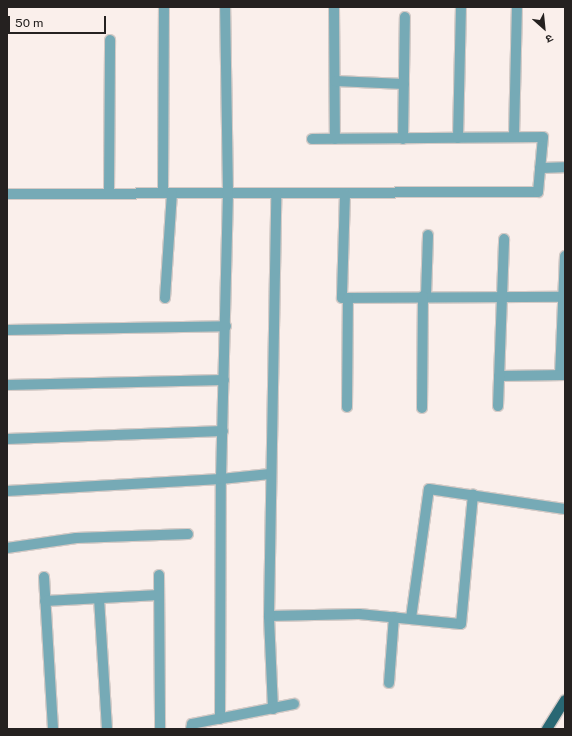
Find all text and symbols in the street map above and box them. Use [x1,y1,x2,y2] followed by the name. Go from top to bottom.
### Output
[10,8,108,34] scale bar
[524,8,564,48] north arrow
[15,16,43,30] text: 50 m
[544,32,555,45] text: उ

